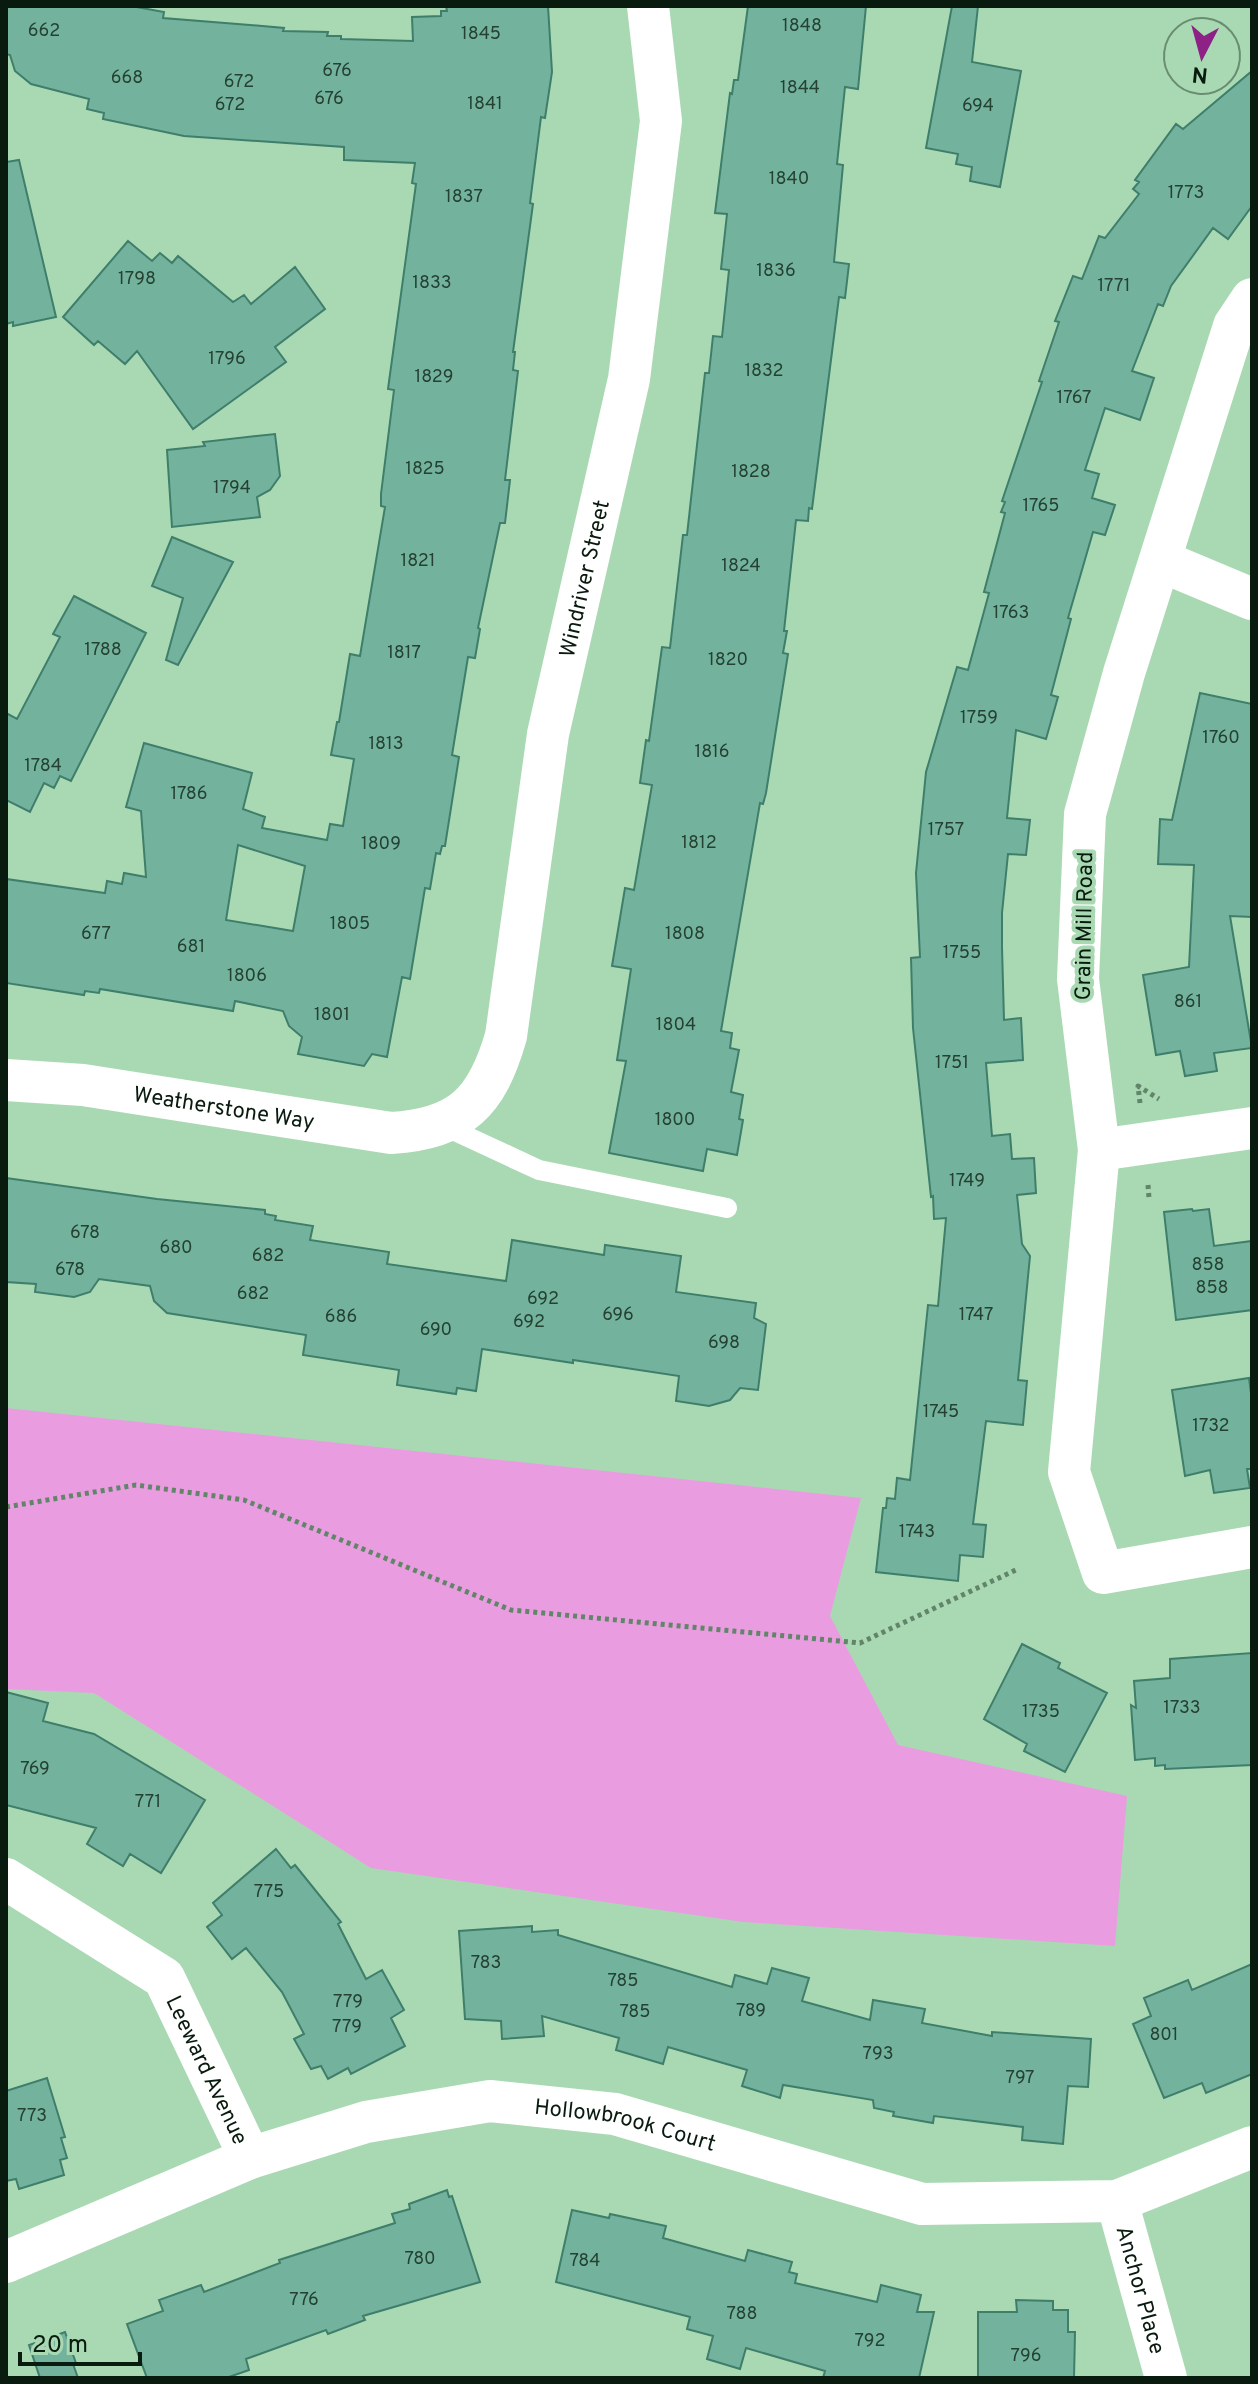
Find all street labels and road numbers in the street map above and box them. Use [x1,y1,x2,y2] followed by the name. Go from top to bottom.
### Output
[555,498,617,660] street label: Windriver Street
[1071,851,1100,1001] street label: Grain Mill Road
[131,1082,316,1137] street label: Weatherstone Way
[158,1992,253,2150] street label: Leeward Avenue
[533,2095,718,2159] street label: Hollowbrook Court
[1109,2223,1170,2357] street label: Anchor Place

